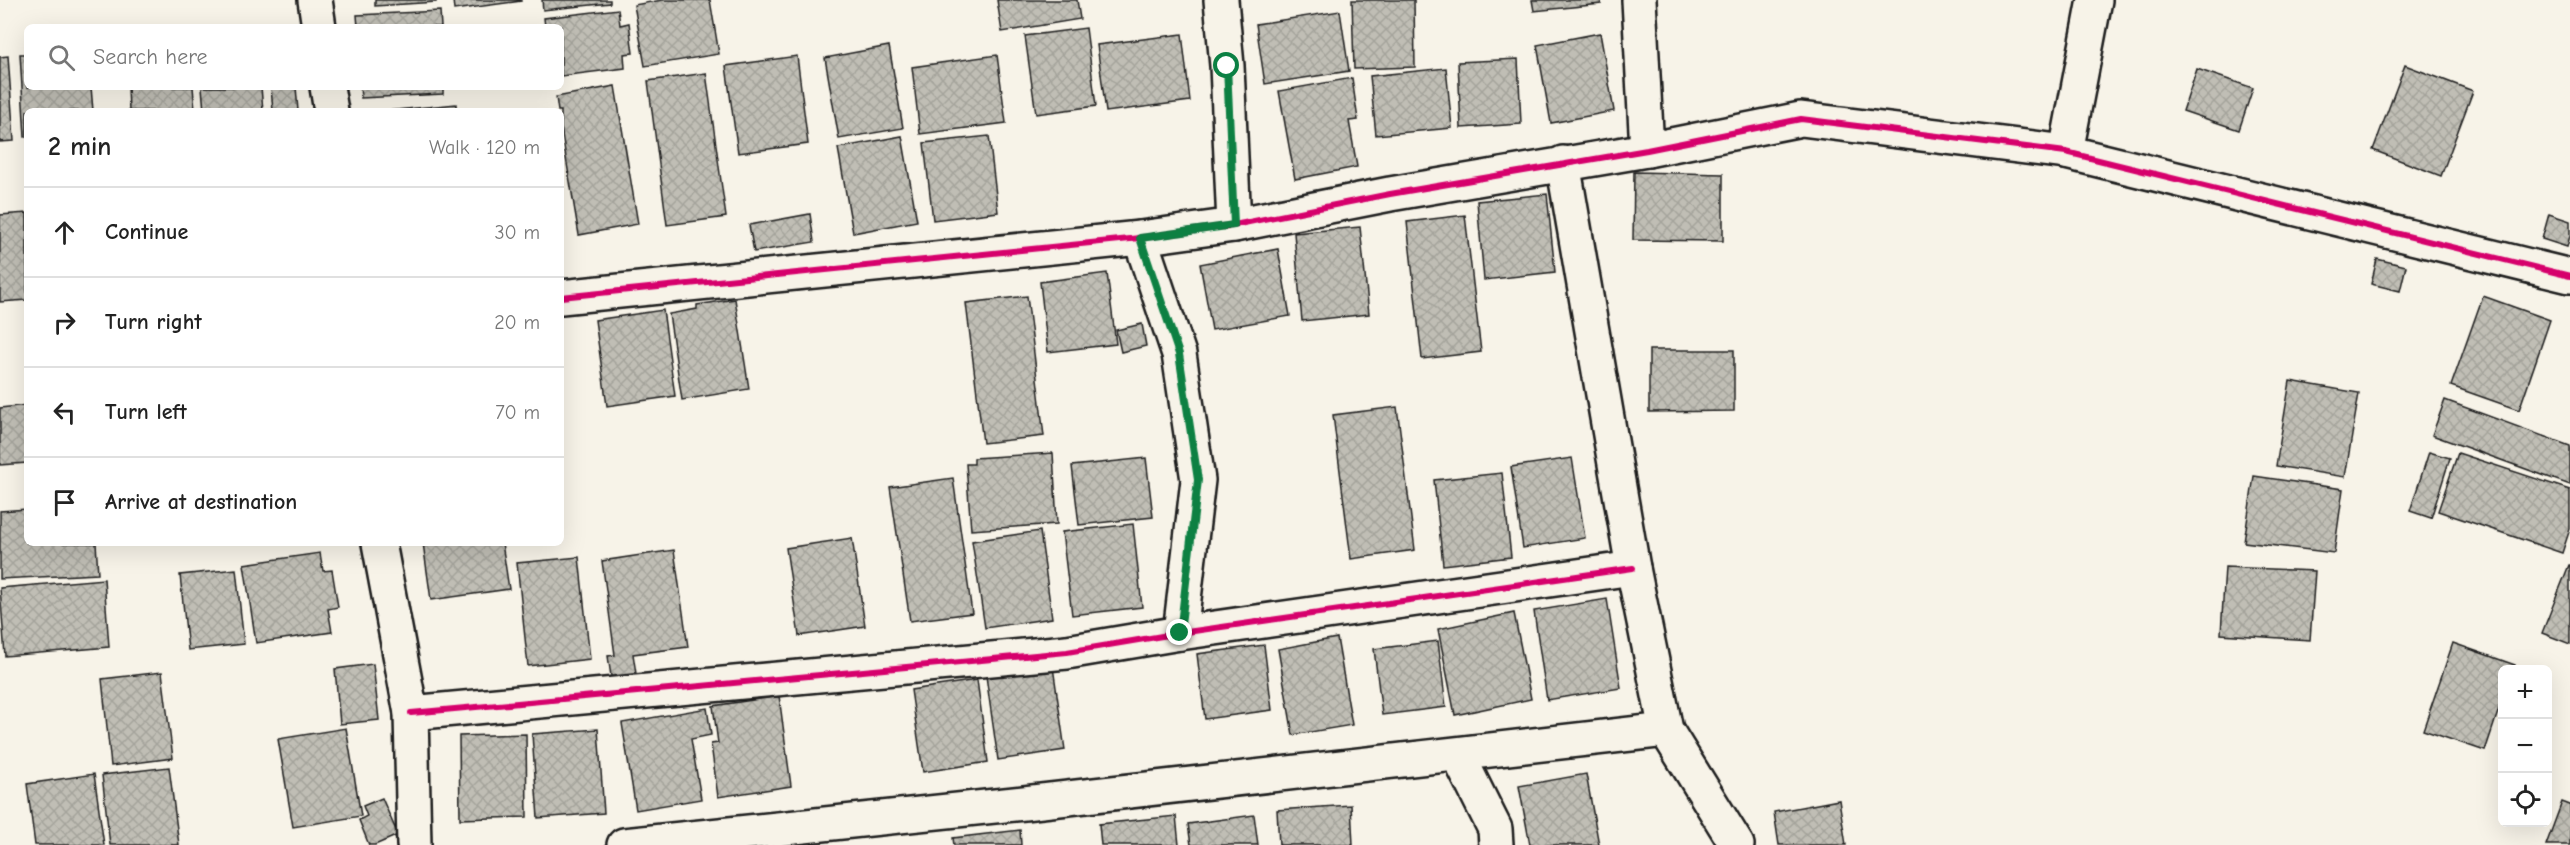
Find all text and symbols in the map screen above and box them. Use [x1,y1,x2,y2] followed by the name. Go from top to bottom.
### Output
[24,24,564,90] search box
[45,41,78,74] icon: search
[93,44,208,70] text: Search here
[1213,52,1239,78] route start
[48,132,111,162] text: 2 min
[429,136,540,159] text: Walk · 120 m
[48,216,81,249] icon: ahead
[105,219,188,245] text: Continue
[494,221,540,244] text: 30 m
[48,306,81,339] icon: right
[105,309,202,335] text: Turn right
[494,311,540,334] text: 20 m
[48,396,81,429] icon: left
[105,399,187,425] text: Turn left
[495,401,540,424] text: 70 m
[48,486,81,519] icon: arrive
[105,489,297,515] text: Arrive at destination
[1166,619,1192,645] route end
[2498,665,2552,827] map controls
[2498,665,2552,719] button: +
[2498,719,2552,773] button: −
[2498,773,2552,827] button: locate

